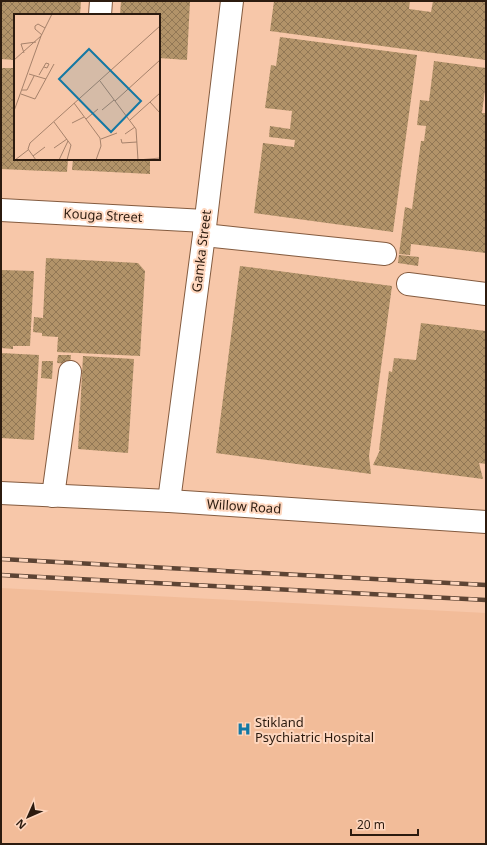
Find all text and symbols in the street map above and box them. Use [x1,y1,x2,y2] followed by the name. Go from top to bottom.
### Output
[14,14,160,160] inset map
[63,204,143,226] street label: Kouga Street
[187,208,215,293] street label: Gamka Street
[206,494,282,518] street label: Willow Road
[255,713,374,746] place label: Stikland Psychiatric Hospital
[236,721,252,737] hospital icon: Stikland Psychiatric Hospital
[8,797,48,837] north arrow
[351,811,418,837] scale bar
[12,816,29,833] text: N
[357,816,385,833] text: 20 m

